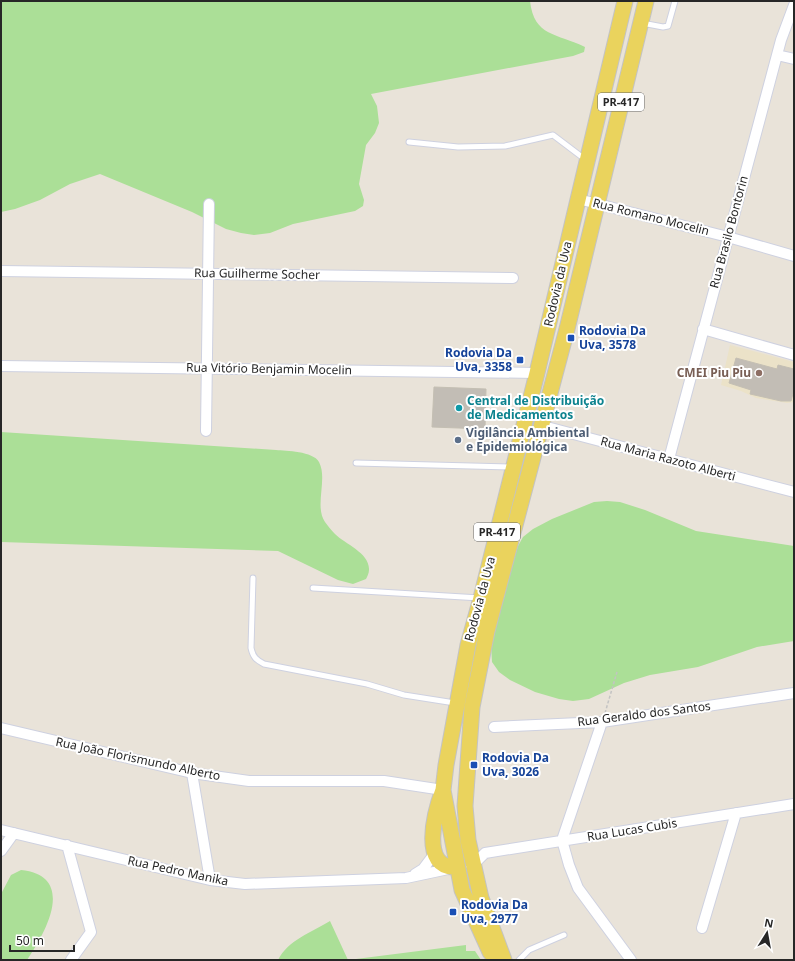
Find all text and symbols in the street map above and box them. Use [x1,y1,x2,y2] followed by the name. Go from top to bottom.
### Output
[598,93,644,111] road number: PR-417
[705,174,752,290] street label: Rua Brasilo Bontorin
[591,194,711,239] street label: Rua Romano Mocelin
[539,240,576,328] street label: Rodovia da Uva
[194,264,320,283] street label: Rua Guilherme Socher
[579,322,646,353] place label: Rodovia Da Uva, 3578
[566,333,576,343] marker: Rodovia Da Uva, 3578
[445,344,512,375] place label: Rodovia Da Uva, 3358
[515,355,525,365] marker: Rodovia Da Uva, 3358
[186,359,352,378] street label: Rua Vitório Benjamin Mocelin
[677,364,751,381] place label: CMEI Piu Piu
[754,368,764,378] marker: CMEI Piu Piu
[467,392,604,423] place label: Central de Distribuição de Medicamentos
[454,403,464,413] marker: Central de Distribuição de Medicamentos
[466,424,589,455] place label: Vigilância Ambiental e Epidemiológica
[599,432,738,485] street label: Rua Maria Razoto Alberti
[453,435,463,445] marker: Vigilância Ambiental e Epidemiológica
[474,523,520,541] road number: PR-417
[460,555,499,643] street label: Rodovia da Uva
[576,697,712,730] street label: Rua Geraldo dos Santos
[54,733,222,784] street label: Rua João Florismundo Alberto
[482,749,549,780] place label: Rodovia Da Uva, 3026
[469,760,479,770] marker: Rodovia Da Uva, 3026
[586,814,678,845] street label: Rua Lucas Cubis
[126,852,230,889] street label: Rua Pedro Manika
[461,896,528,927] place label: Rodovia Da Uva, 2977
[448,907,458,917] marker: Rodovia Da Uva, 2977
[747,913,787,953] north arrow
[763,914,775,931] text: N
[10,927,74,953] scale bar
[16,932,44,949] text: 50 m

